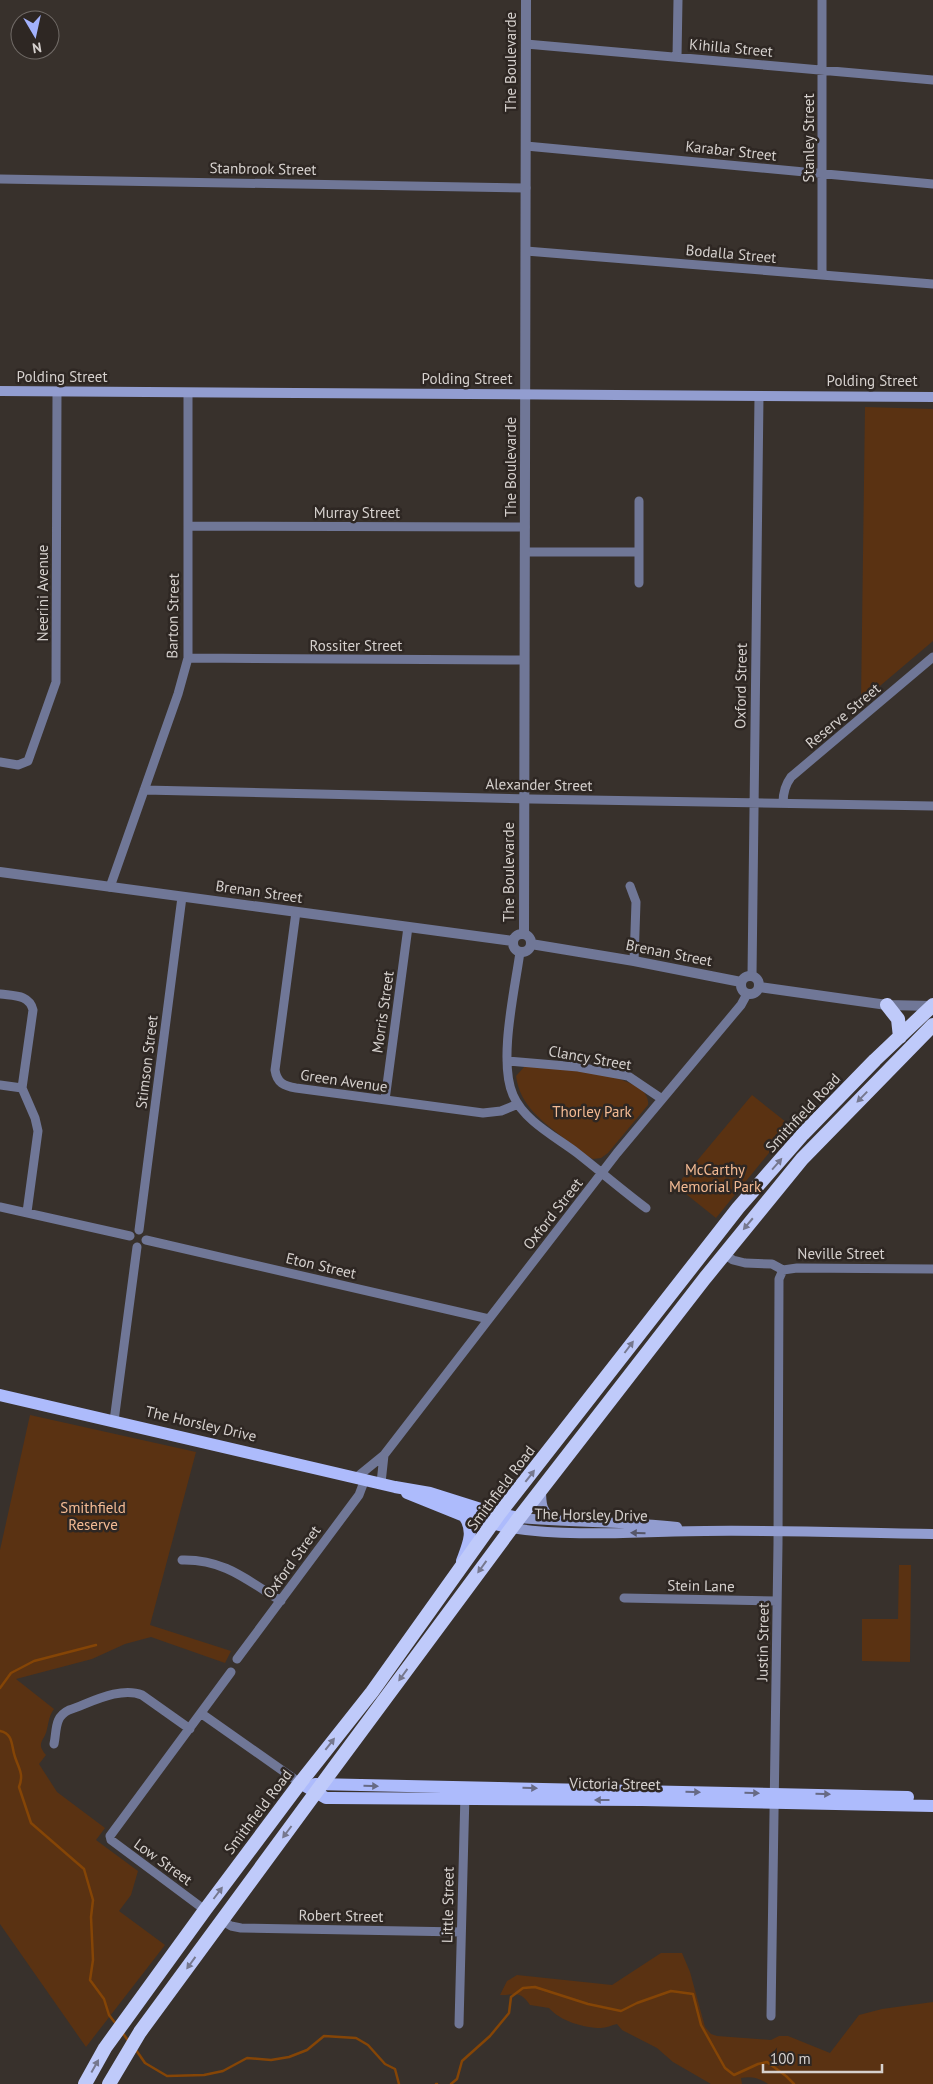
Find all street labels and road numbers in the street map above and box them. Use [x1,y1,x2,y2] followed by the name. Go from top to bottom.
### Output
[501,12,520,112] street label: The Boulevarde
[688,34,774,61] street label: Kihilla Street
[799,93,818,183] street label: Stanley Street
[684,136,778,165] street label: Karabar Street
[209,158,317,179] street label: Stanbrook Street
[685,240,777,267] street label: Bodalla Street
[17,367,107,386] street label: Polding Street
[422,369,512,388] street label: Polding Street
[827,371,917,390] street label: Polding Street
[501,417,520,517] street label: The Boulevarde
[314,503,400,522] street label: Murray Street
[33,545,52,641] street label: Neerini Avenue
[162,573,183,659] street label: Barton Street
[310,636,402,655] street label: Rossiter Street
[730,643,751,729] street label: Oxford Street
[801,679,884,752] street label: Reserve Street
[485,774,593,795] street label: Alexander Street
[499,822,518,922] street label: The Boulevarde
[214,876,304,907] street label: Brenan Street
[624,935,714,970] street label: Brenan Street
[367,970,398,1054] street label: Morris Street
[131,1014,162,1110] street label: Stimson Street
[547,1041,633,1074] street label: Clancy Street
[299,1065,389,1096] street label: Green Avenue
[761,1069,844,1156] street label: Smithfield Road
[519,1174,586,1253] street label: Oxford Street
[797,1244,885,1263] street label: Neville Street
[284,1248,358,1283] street label: Eton Street
[144,1401,259,1446] street label: The Horsley Drive
[463,1441,539,1534] street label: Smithfield Road
[534,1504,648,1525] street label: The Horsley Drive
[259,1521,324,1602] street label: Oxford Street
[667,1575,735,1596] street label: Stein Lane
[752,1603,773,1682] street label: Justin Street
[220,1765,296,1858] street label: Smithfield Road
[568,1773,661,1794] street label: Victoria Street
[130,1834,196,1889] street label: Low Street
[437,1867,458,1943] street label: Little Street
[298,1905,384,1926] street label: Robert Street

